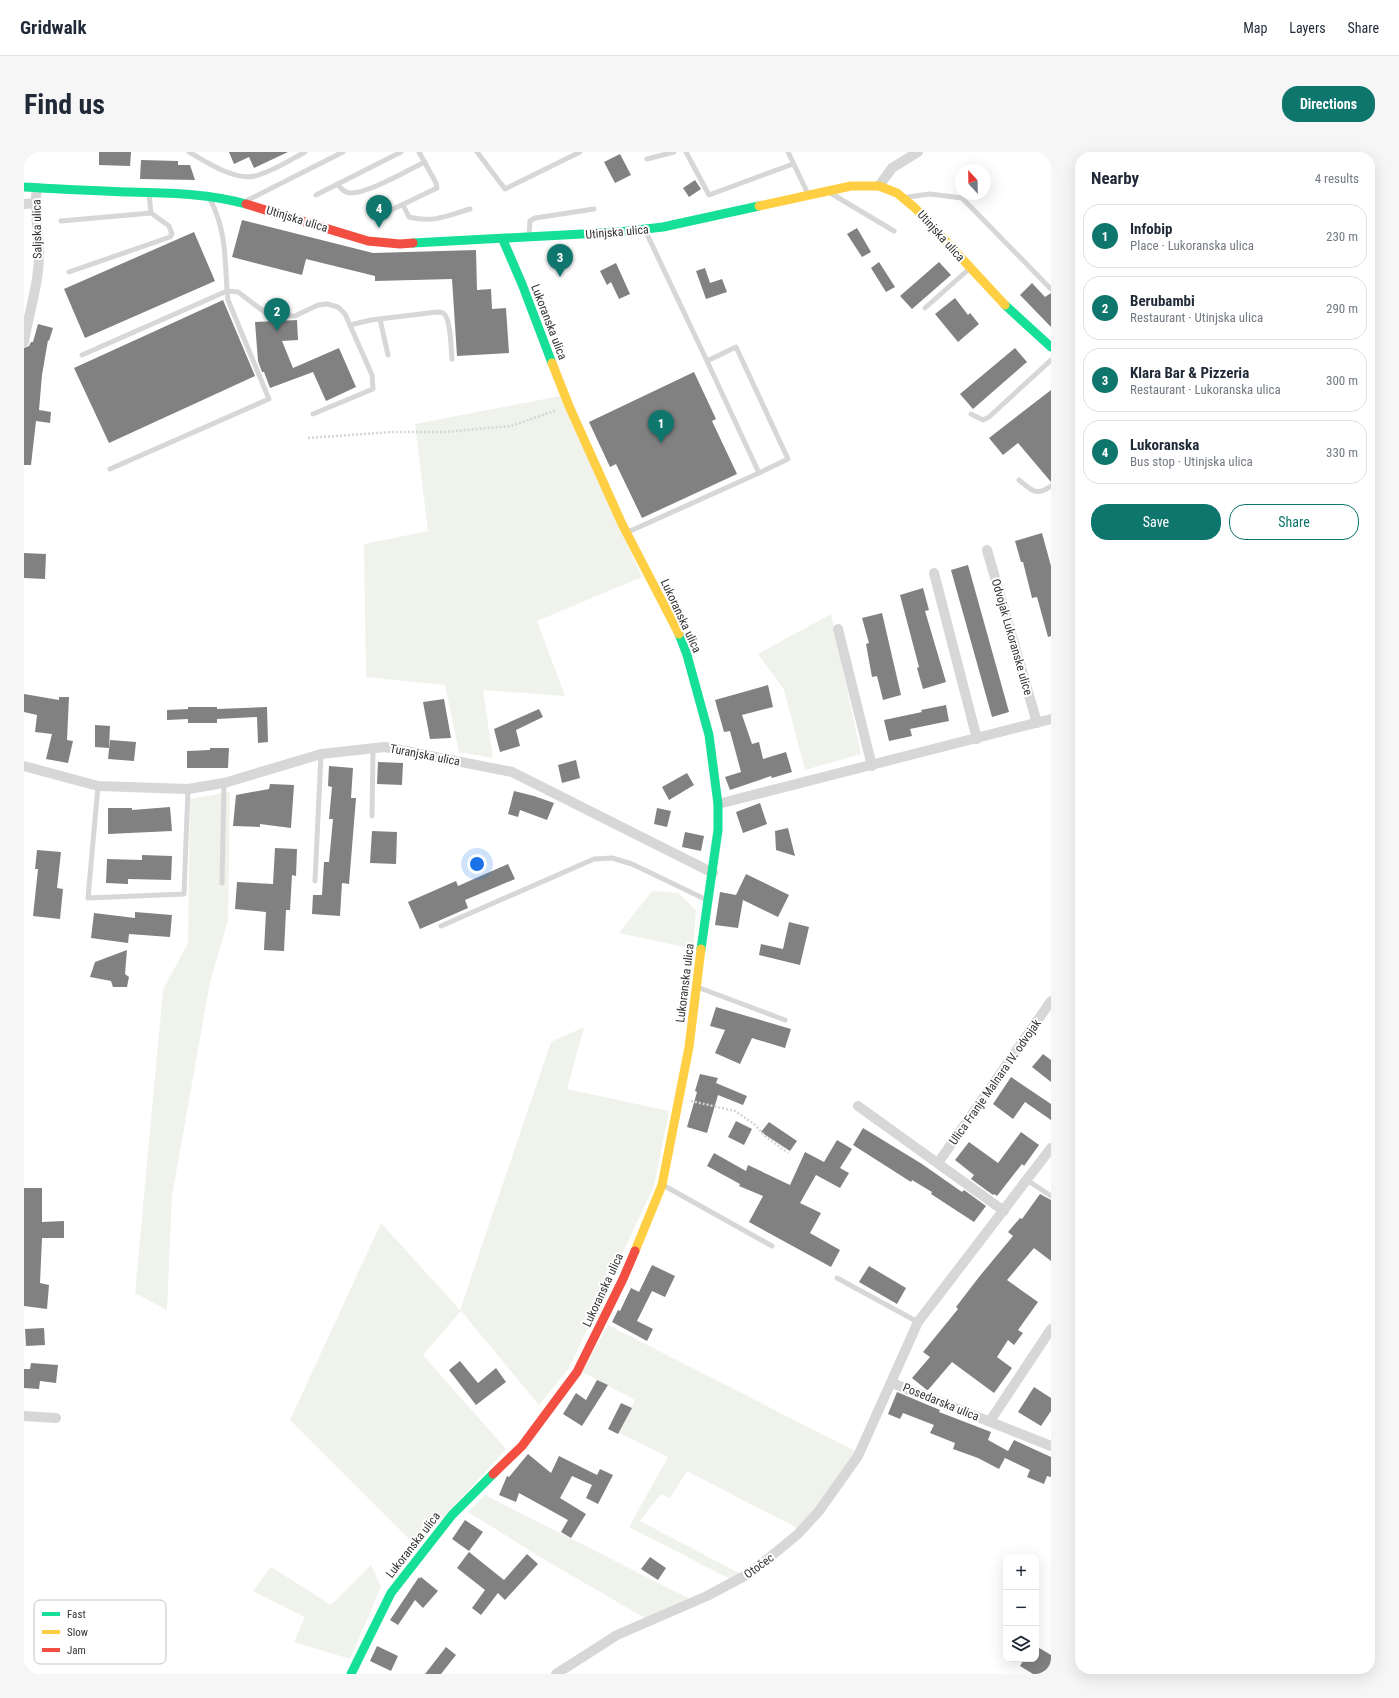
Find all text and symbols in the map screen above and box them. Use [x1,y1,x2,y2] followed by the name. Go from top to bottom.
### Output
[20,16,86,39] text: Gridwalk
[1243,20,1267,36] text: Map
[1289,20,1326,36] text: Layers
[1348,20,1379,36] text: Share
[1282,86,1375,122] button: Directions
[24,88,105,121] text: Find us
[955,164,991,200] north arrow
[1091,168,1139,188] text: Nearby
[1315,171,1359,186] text: 4 results
[366,195,392,228] pin: 4
[29,199,45,259] street label: Saljska ulica
[265,203,330,235] street label: Utinjska ulica
[915,208,968,264] street label: Utinjska ulica
[1130,220,1172,238] text: Infobip
[585,222,650,242] street label: Utinjska ulica
[1102,229,1108,244] text: 1
[1326,229,1358,244] text: 230 m
[1130,238,1254,253] text: Place · Lukoranska ulica
[547,244,573,277] pin: 3
[528,282,570,362] street label: Lukoranska ulica
[1130,292,1195,310] text: Berubambi
[264,298,290,331] pin: 2
[1102,301,1108,316] text: 2
[1326,301,1358,316] text: 290 m
[1130,310,1263,325] text: Restaurant · Utinjska ulica
[1130,364,1249,382] text: Klara Bar & Pizzeria
[1102,373,1108,388] text: 3
[1326,373,1358,388] text: 300 m
[1130,382,1281,397] text: Restaurant · Lukoranska ulica
[648,410,674,443] pin: 1
[1130,436,1199,454] text: Lukoranska
[1102,445,1108,460] text: 4
[1326,445,1358,460] text: 330 m
[1130,454,1253,469] text: Bus stop · Utinjska ulica
[1091,504,1221,540] button: Save
[1229,504,1359,540] button: Share
[658,577,704,655] street label: Lukoranska ulica
[989,577,1035,697] street label: Odvojak Lukoranske ulice
[389,741,461,769] street label: Turanjska ulica
[467,854,487,874] your location
[673,942,697,1023] street label: Lukoranska ulica
[946,1016,1044,1148] street label: Ulica Franje Malnara IV. odvojak
[580,1251,626,1329] street label: Lukoranska ulica
[901,1380,981,1424] street label: Posedarska ulica
[383,1509,443,1581] street label: Lukoranska ulica
[741,1550,777,1581] street label: Otočec
[1003,1554,1039,1662] map controls
[1003,1554,1039,1590] button: +
[1003,1590,1039,1626] button: −
[34,1600,166,1664] legend
[67,1608,86,1621] text: Fast
[67,1626,88,1639] text: Slow
[1003,1626,1039,1662] button: layers
[67,1644,86,1657] text: Jam

